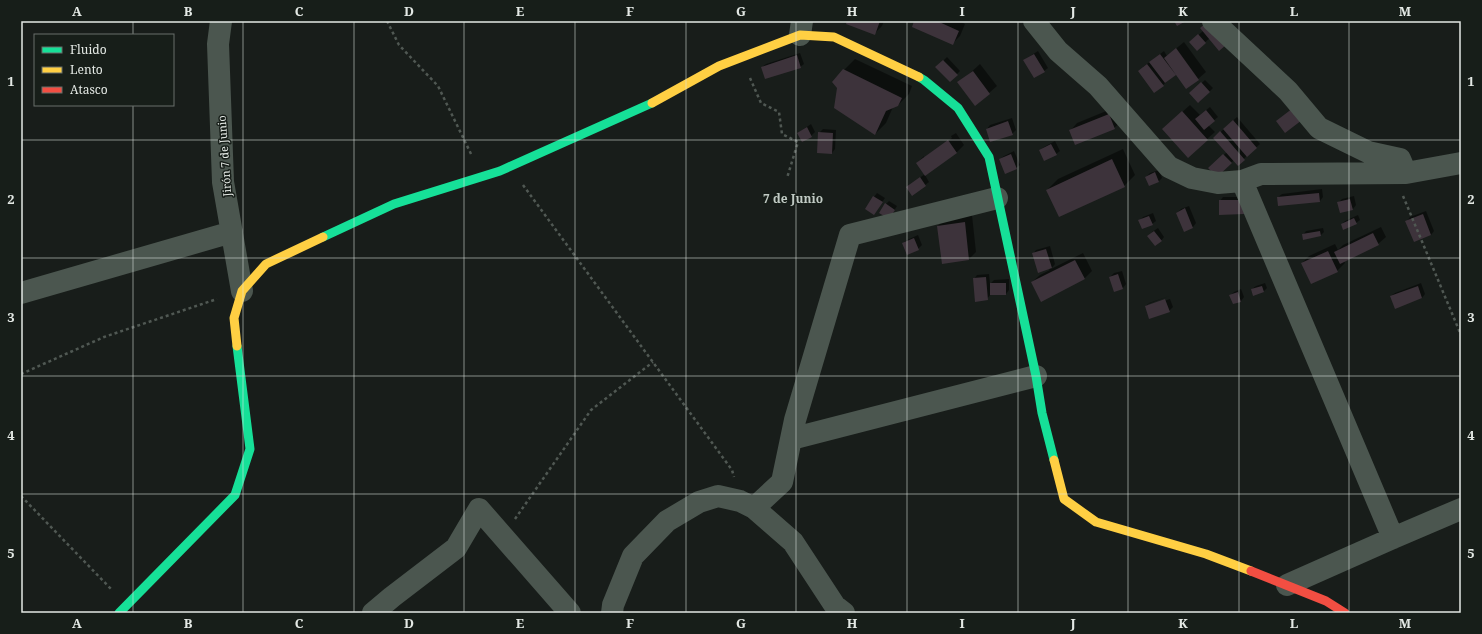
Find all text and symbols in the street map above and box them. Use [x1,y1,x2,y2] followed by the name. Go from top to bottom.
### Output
[72,2,82,20] text: A
[184,2,193,20] text: B
[295,2,304,20] text: C
[404,2,414,20] text: D
[516,2,525,20] text: E
[626,2,634,20] text: F
[736,2,746,20] text: G
[847,2,858,20] text: H
[959,2,965,20] text: I
[1069,2,1076,20] text: J
[1178,2,1188,20] text: K
[1290,2,1299,20] text: L
[1399,2,1412,20] text: M
[34,34,174,106] legend
[70,41,107,58] text: Fluido
[70,61,103,78] text: Lento
[7,72,15,90] text: 1
[1467,72,1475,90] text: 1
[70,81,108,98] text: Atasco
[214,115,234,198] street label: Jirón 7 de Junio
[7,190,15,208] text: 2
[763,190,823,207] district label: 7 de Junio
[1467,190,1475,208] text: 2
[7,308,15,326] text: 3
[1467,308,1475,326] text: 3
[7,426,15,444] text: 4
[1467,426,1475,444] text: 4
[7,544,15,562] text: 5
[1467,544,1475,562] text: 5
[72,614,82,632] text: A
[184,614,193,632] text: B
[295,614,304,632] text: C
[404,614,414,632] text: D
[516,614,525,632] text: E
[626,614,634,632] text: F
[736,614,746,632] text: G
[847,614,858,632] text: H
[959,614,965,632] text: I
[1069,614,1076,632] text: J
[1178,614,1188,632] text: K
[1290,614,1299,632] text: L
[1399,614,1412,632] text: M

